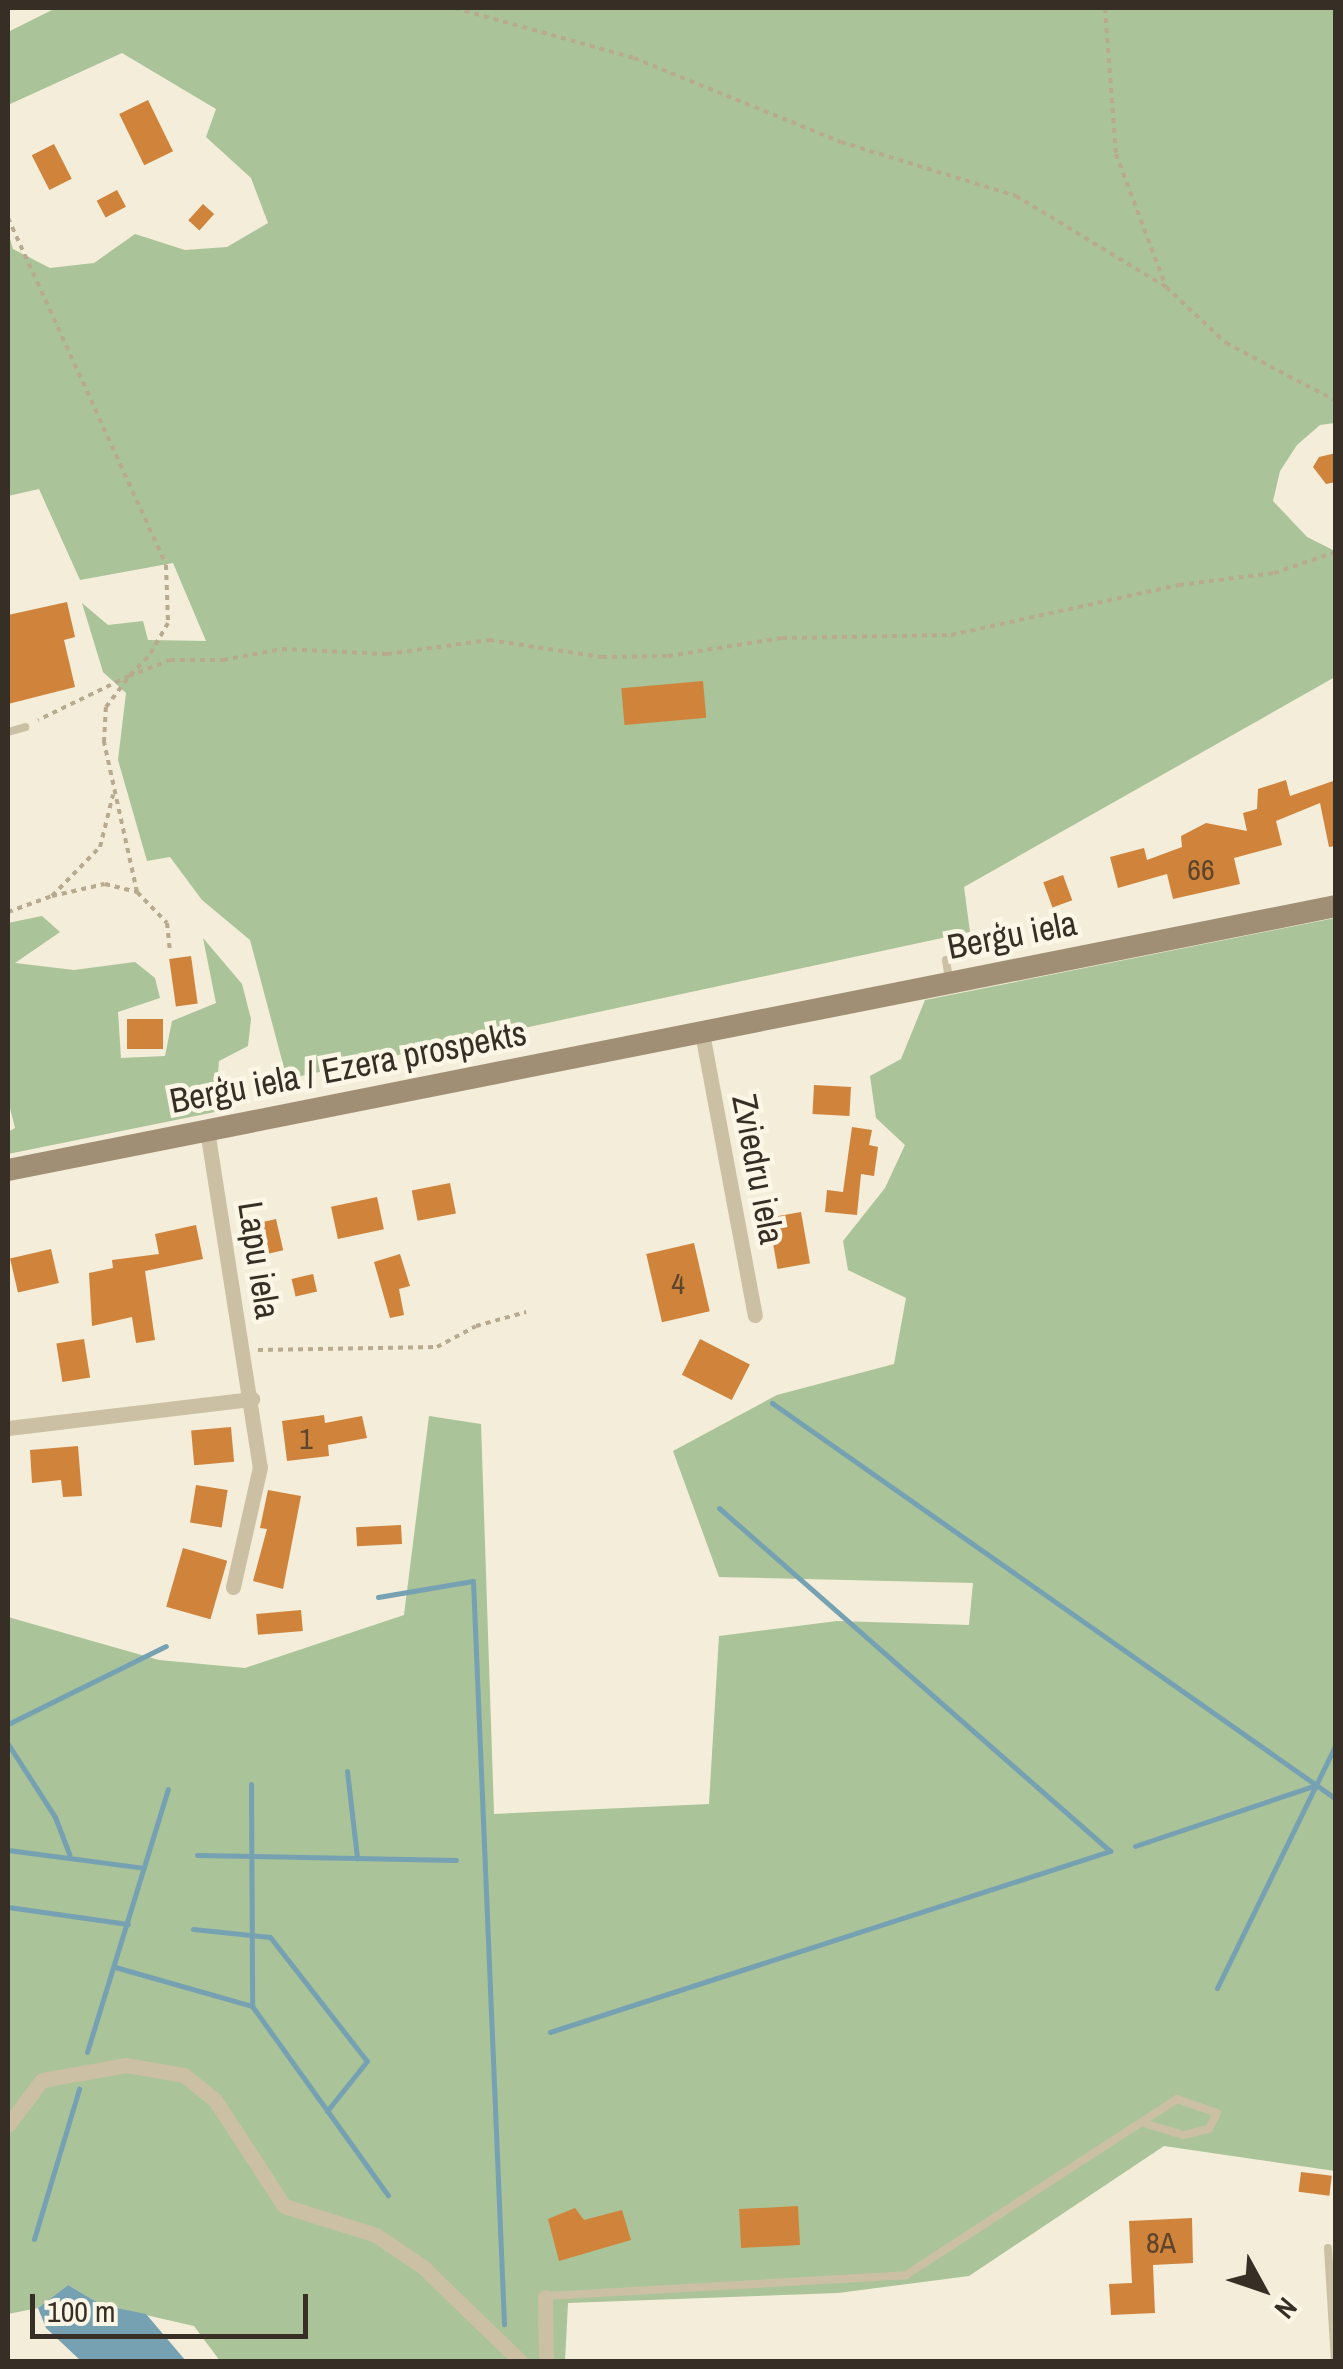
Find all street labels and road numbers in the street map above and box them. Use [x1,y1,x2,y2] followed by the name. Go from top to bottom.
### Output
[944,902,1080,968] street label: Berģu iela
[166,1012,530,1122] street label: Berģu iela / Ezera prospekts
[723,1091,793,1247] street label: Zviedru iela
[229,1198,289,1322] street label: Lapu iela

